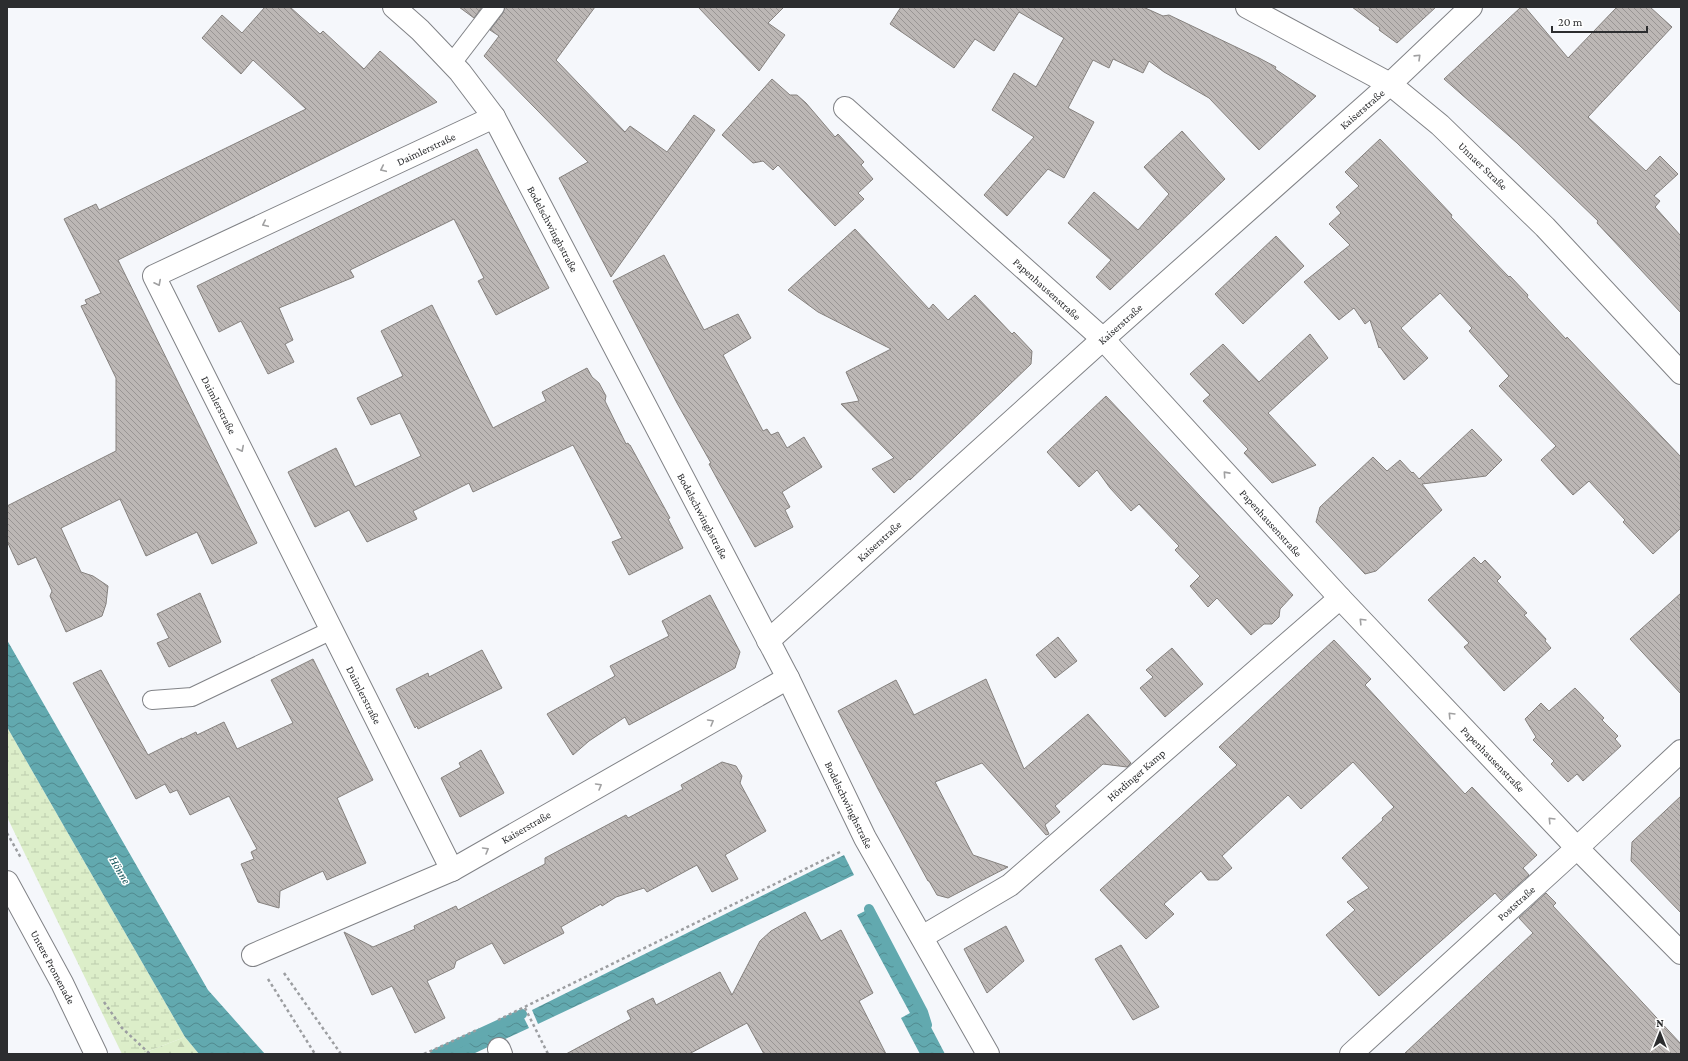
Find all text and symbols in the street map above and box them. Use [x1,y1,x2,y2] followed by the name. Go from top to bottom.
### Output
[1552,8,1647,34] scale bar
[1558,15,1583,29] text: 20 m
[1413,54,1421,62] one-way arrow
[1337,86,1387,132] street label: Kaiserstraße
[395,130,457,168] street label: Daimlerstraße
[1456,140,1510,192] street label: Unnaer Straße
[379,164,387,172] one-way arrow
[524,184,581,275] street label: Bodelschwinghstraße
[262,219,269,227] one-way arrow
[1010,256,1083,323] street label: Papenhausenstraße
[153,279,161,286] one-way arrow
[1096,301,1145,347] street label: Kaiserstraße
[199,374,239,436] street label: Daimlerstraße
[236,445,244,452] one-way arrow
[674,471,731,562] street label: Bodelschwinghstraße
[1224,471,1231,479] one-way arrow
[1237,487,1305,560] street label: Papenhausenstraße
[855,518,904,564] street label: Kaiserstraße
[1359,618,1366,626] one-way arrow
[344,664,384,726] street label: Daimlerstraße
[1448,712,1456,720] one-way arrow
[707,719,715,726] one-way arrow
[1458,724,1527,795] street label: Papenhausenstraße
[1105,746,1168,804] street label: Hördinger Kamp
[822,759,875,851] street label: Bodelschwinghstraße
[594,783,602,791] one-way arrow
[499,808,553,846] street label: Kaiserstraße
[1548,817,1555,825] one-way arrow
[482,848,489,855] one-way arrow
[106,854,134,887] water label: Hönne
[1495,883,1537,923] street label: Poststraße
[28,928,78,1006] street label: Untere Promenade
[1640,1013,1680,1053] north arrow
[1656,1017,1664,1029] text: N

